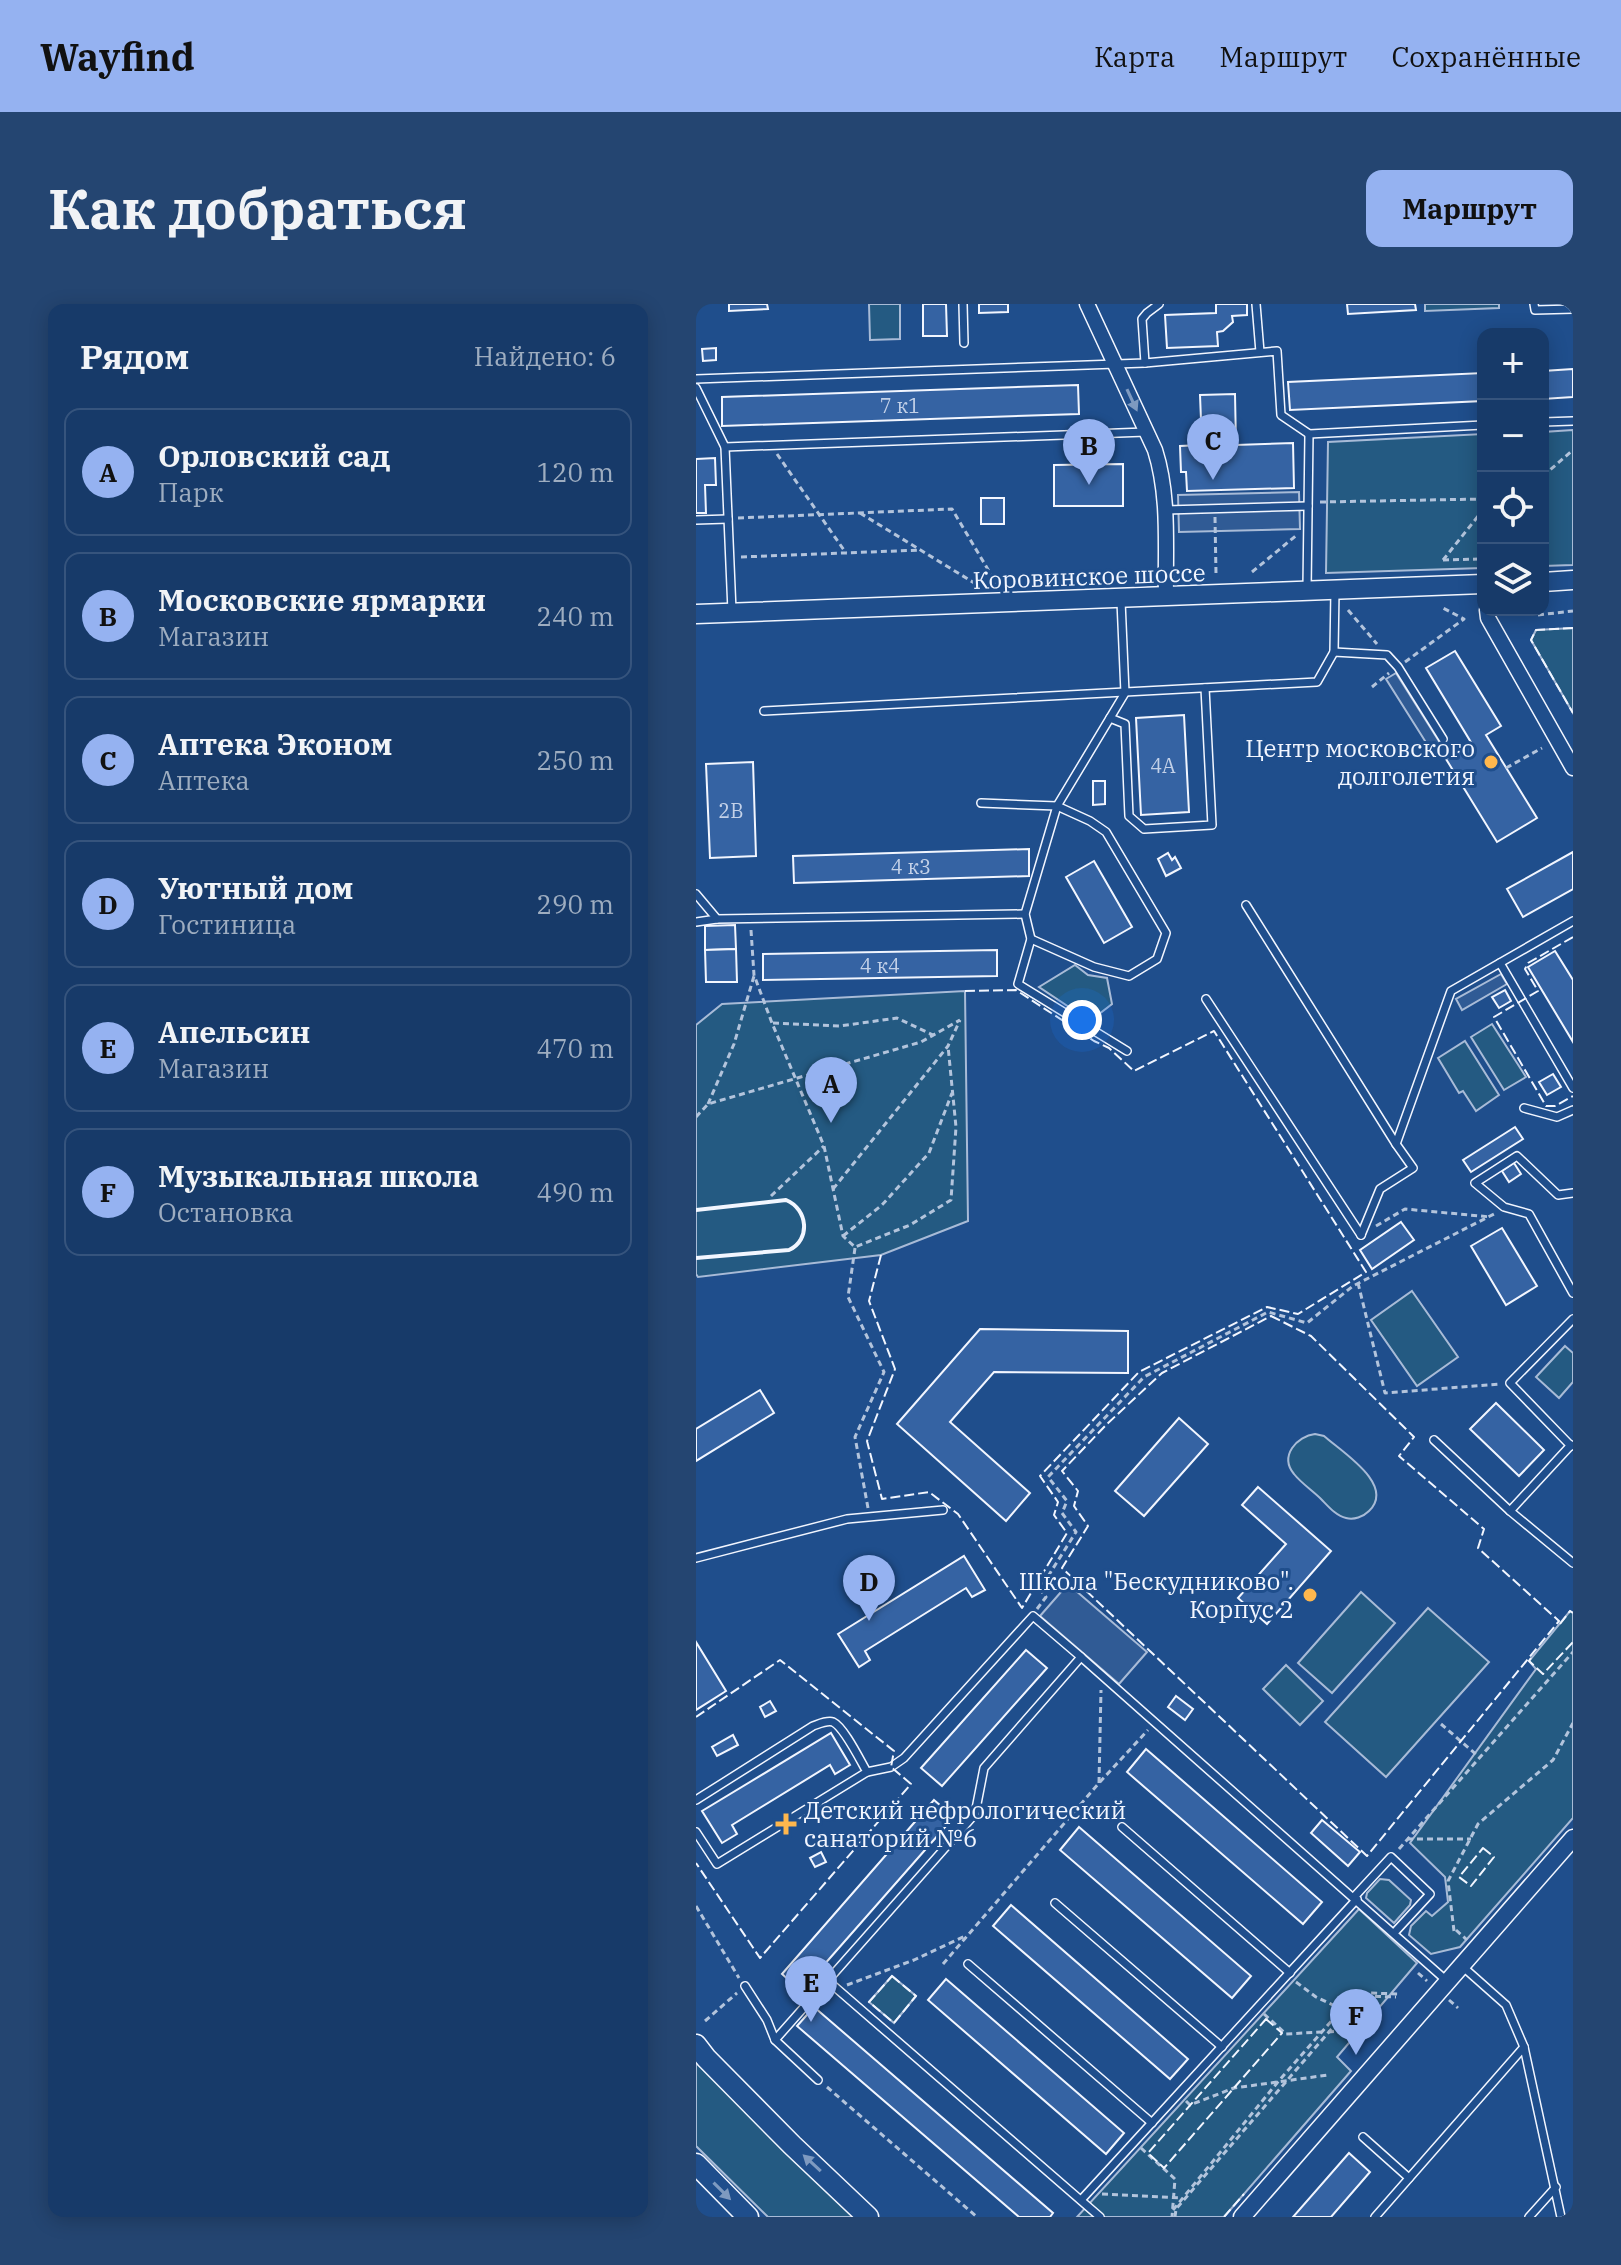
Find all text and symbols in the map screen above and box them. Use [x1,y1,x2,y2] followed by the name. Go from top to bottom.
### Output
[40,32,195,81] text: Wayfind
[1094,38,1175,75] text: Карта
[1219,38,1347,75] text: Маршрут
[1391,38,1581,75] text: Сохранённые
[1366,170,1573,247] button: Маршрут
[48,172,467,244] text: Как добраться
[1477,328,1549,616] map controls
[1477,328,1549,400] button: +
[80,334,189,378] text: Рядом
[474,339,616,373] text: Найдено: 6
[1125,388,1139,412] one-way arrow
[880,392,920,419] house number: 7 к1
[1477,400,1549,472] button: −
[1187,414,1239,480] pin: C
[1063,419,1115,485] pin: B
[158,436,390,475] text: Орловский сад
[99,455,117,489] text: A
[536,455,614,489] text: 120 m
[1477,472,1549,544] button: locate
[158,475,224,509] text: Парк
[1477,544,1549,616] button: layers
[972,556,1206,596] street label: Коровинское шоссе
[158,580,486,619] text: Московские ярмарки
[99,599,117,633] text: B
[536,599,614,633] text: 240 m
[158,619,269,653] text: Магазин
[158,724,393,763] text: Аптека Эконом
[1245,732,1475,792] place label: Центр московского долголетия
[99,743,117,777] text: C
[536,743,614,777] text: 250 m
[1150,752,1176,779] house number: 4А
[1482,753,1500,771] marker: Центр московского долголетия
[158,763,250,797] text: Аптека
[718,797,744,824] house number: 2В
[891,853,931,880] house number: 4 к3
[158,868,354,907] text: Уютный дом
[98,887,118,921] text: D
[536,887,614,921] text: 290 m
[158,907,296,941] text: Гостиница
[860,952,900,979] house number: 4 к4
[1062,1000,1102,1040] your location
[158,1012,310,1051] text: Апельсин
[99,1031,117,1065] text: E
[536,1031,614,1065] text: 470 m
[158,1051,269,1085] text: Магазин
[805,1057,857,1123] pin: A
[158,1156,479,1195] text: Музыкальная школа
[100,1175,116,1209] text: F
[536,1175,614,1209] text: 490 m
[158,1195,294,1229] text: Остановка
[843,1555,895,1621] pin: D
[1019,1565,1294,1625] place label: Школа "Бескудниково". Корпус 2
[1301,1586,1319,1604] marker: Школа "Бескудниково". Корпус 2
[804,1794,1126,1854] place label: Детский нефрологический санаторий №6
[775,1813,797,1835] marker: Детский нефрологический санаторий №6
[785,1956,837,2022] pin: E
[1330,1989,1382,2055] pin: F
[803,2155,822,2173] one-way arrow
[712,2181,731,2200] one-way arrow

